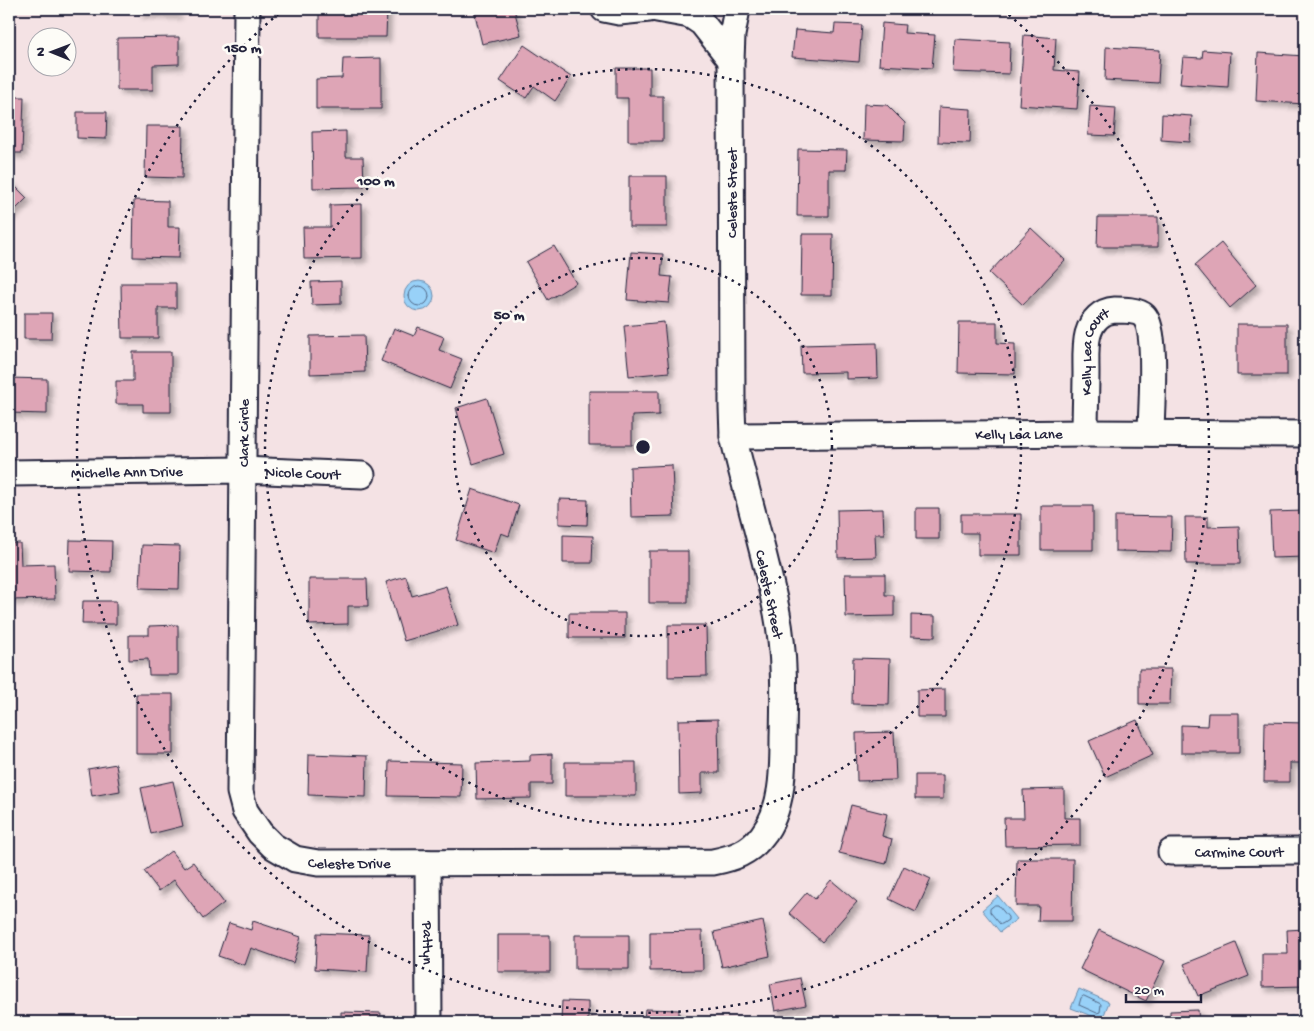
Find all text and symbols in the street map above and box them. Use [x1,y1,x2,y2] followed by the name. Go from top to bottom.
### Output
[28,28,78,78] north arrow
[224,40,262,58] text: 150 m
[33,47,50,57] text: N
[724,146,742,238] street label: Celeste Street
[356,173,395,191] text: 100 m
[1079,304,1114,396] street label: Kelly Lea Court
[494,307,525,325] text: 50 m
[236,399,254,467] street label: Clark Circle
[975,426,1063,445] street label: Kelly Lea Lane
[634,438,652,456] centre of rings
[71,464,183,483] street label: Michelle Ann Drive
[265,464,343,485] street label: Nicole Court
[750,549,787,642] street label: Celeste Street
[1195,844,1285,863] street label: Carmine Court
[306,854,391,874] street label: Celeste Drive
[417,920,436,965] street label: Pattyn
[1126,971,1202,1003] scale bar
[1134,982,1164,1000] text: 20 m

